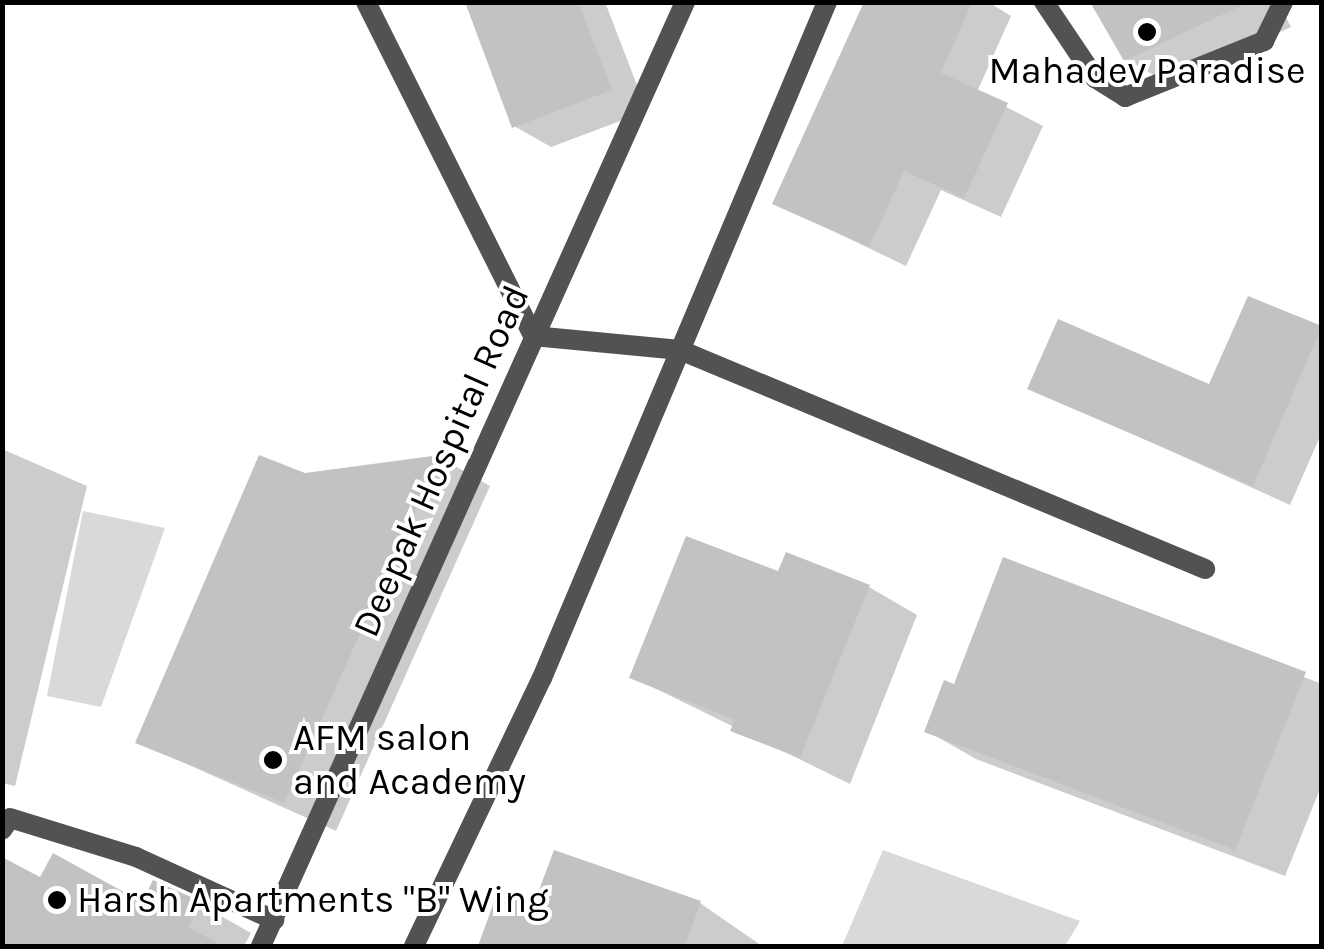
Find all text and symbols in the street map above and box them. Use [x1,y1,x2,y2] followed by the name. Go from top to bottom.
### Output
[1136,21,1158,43] marker: Mahadev Paradise
[988,48,1306,94] place label: Mahadev Paradise
[343,278,539,644] street label: Deepak Hospital Road
[293,715,526,804] place label: AFM salon and Academy
[262,749,284,771] marker: AFM salon and Academy
[77,877,549,923] place label: Harsh Apartments "B" Wing
[46,889,68,911] marker: Harsh Apartments "B" Wing

